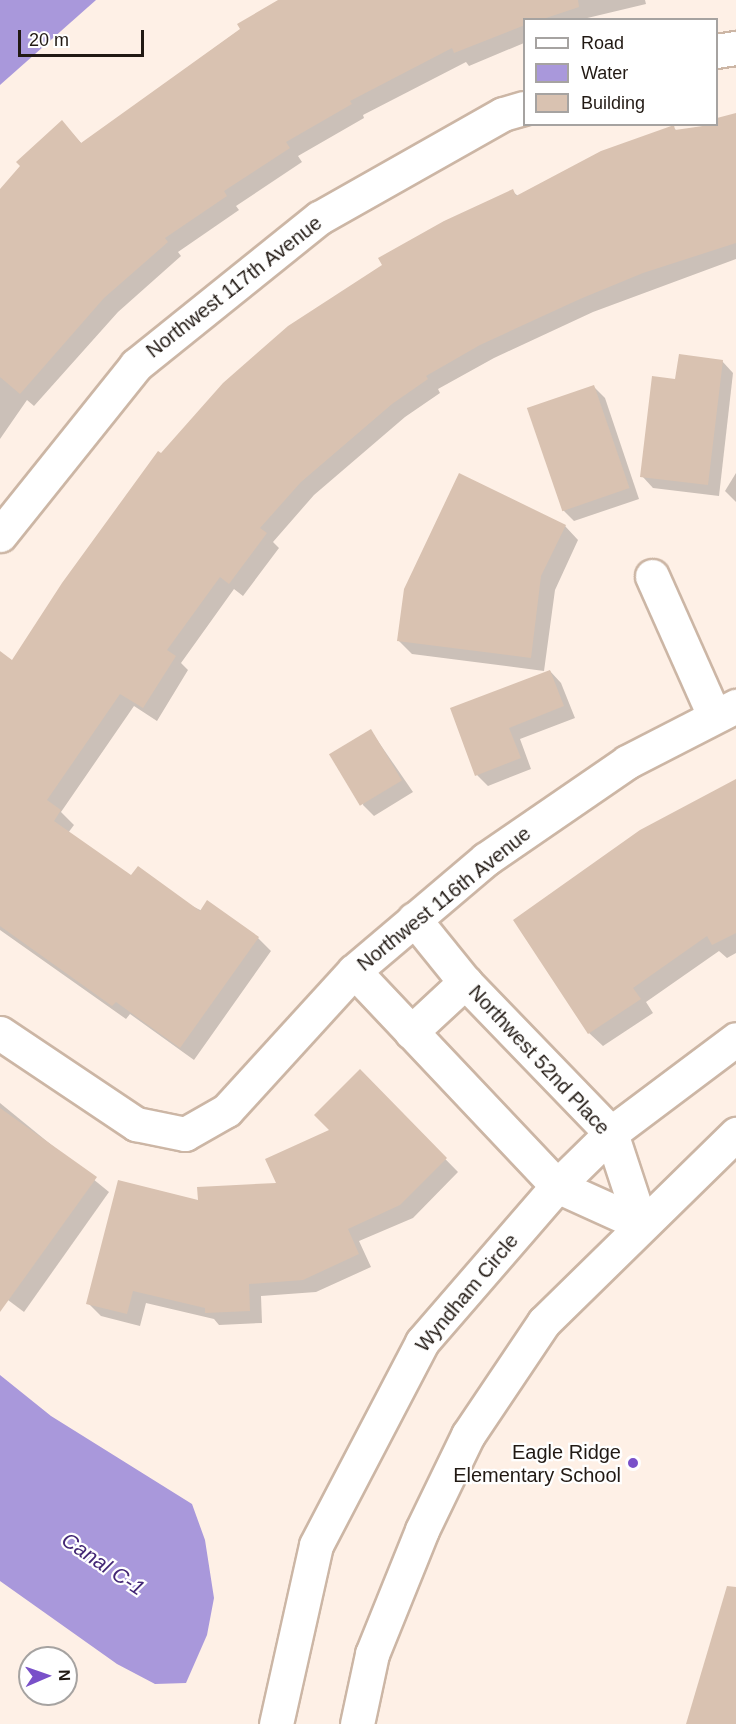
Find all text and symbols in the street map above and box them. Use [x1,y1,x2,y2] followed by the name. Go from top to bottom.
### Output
[21,18,147,56] scale bar
[523,18,718,126] legend
[29,30,69,50] text: 20 m
[581,33,624,53] text: Road
[581,63,628,83] text: Water
[581,93,645,113] text: Building
[141,211,327,363] street label: Northwest 117th Avenue
[352,821,536,977] street label: Northwest 116th Avenue
[464,980,614,1140] street label: Northwest 52nd Place
[411,1229,523,1357] street label: Wyndham Circle
[453,1440,621,1487] place label: Eagle Ridge Elementary School
[626,1456,640,1470] marker: Eagle Ridge Elementary School
[57,1527,149,1601] water label: Canal C-1
[18,1646,78,1706] north arrow
[56,1669,73,1681] text: N

